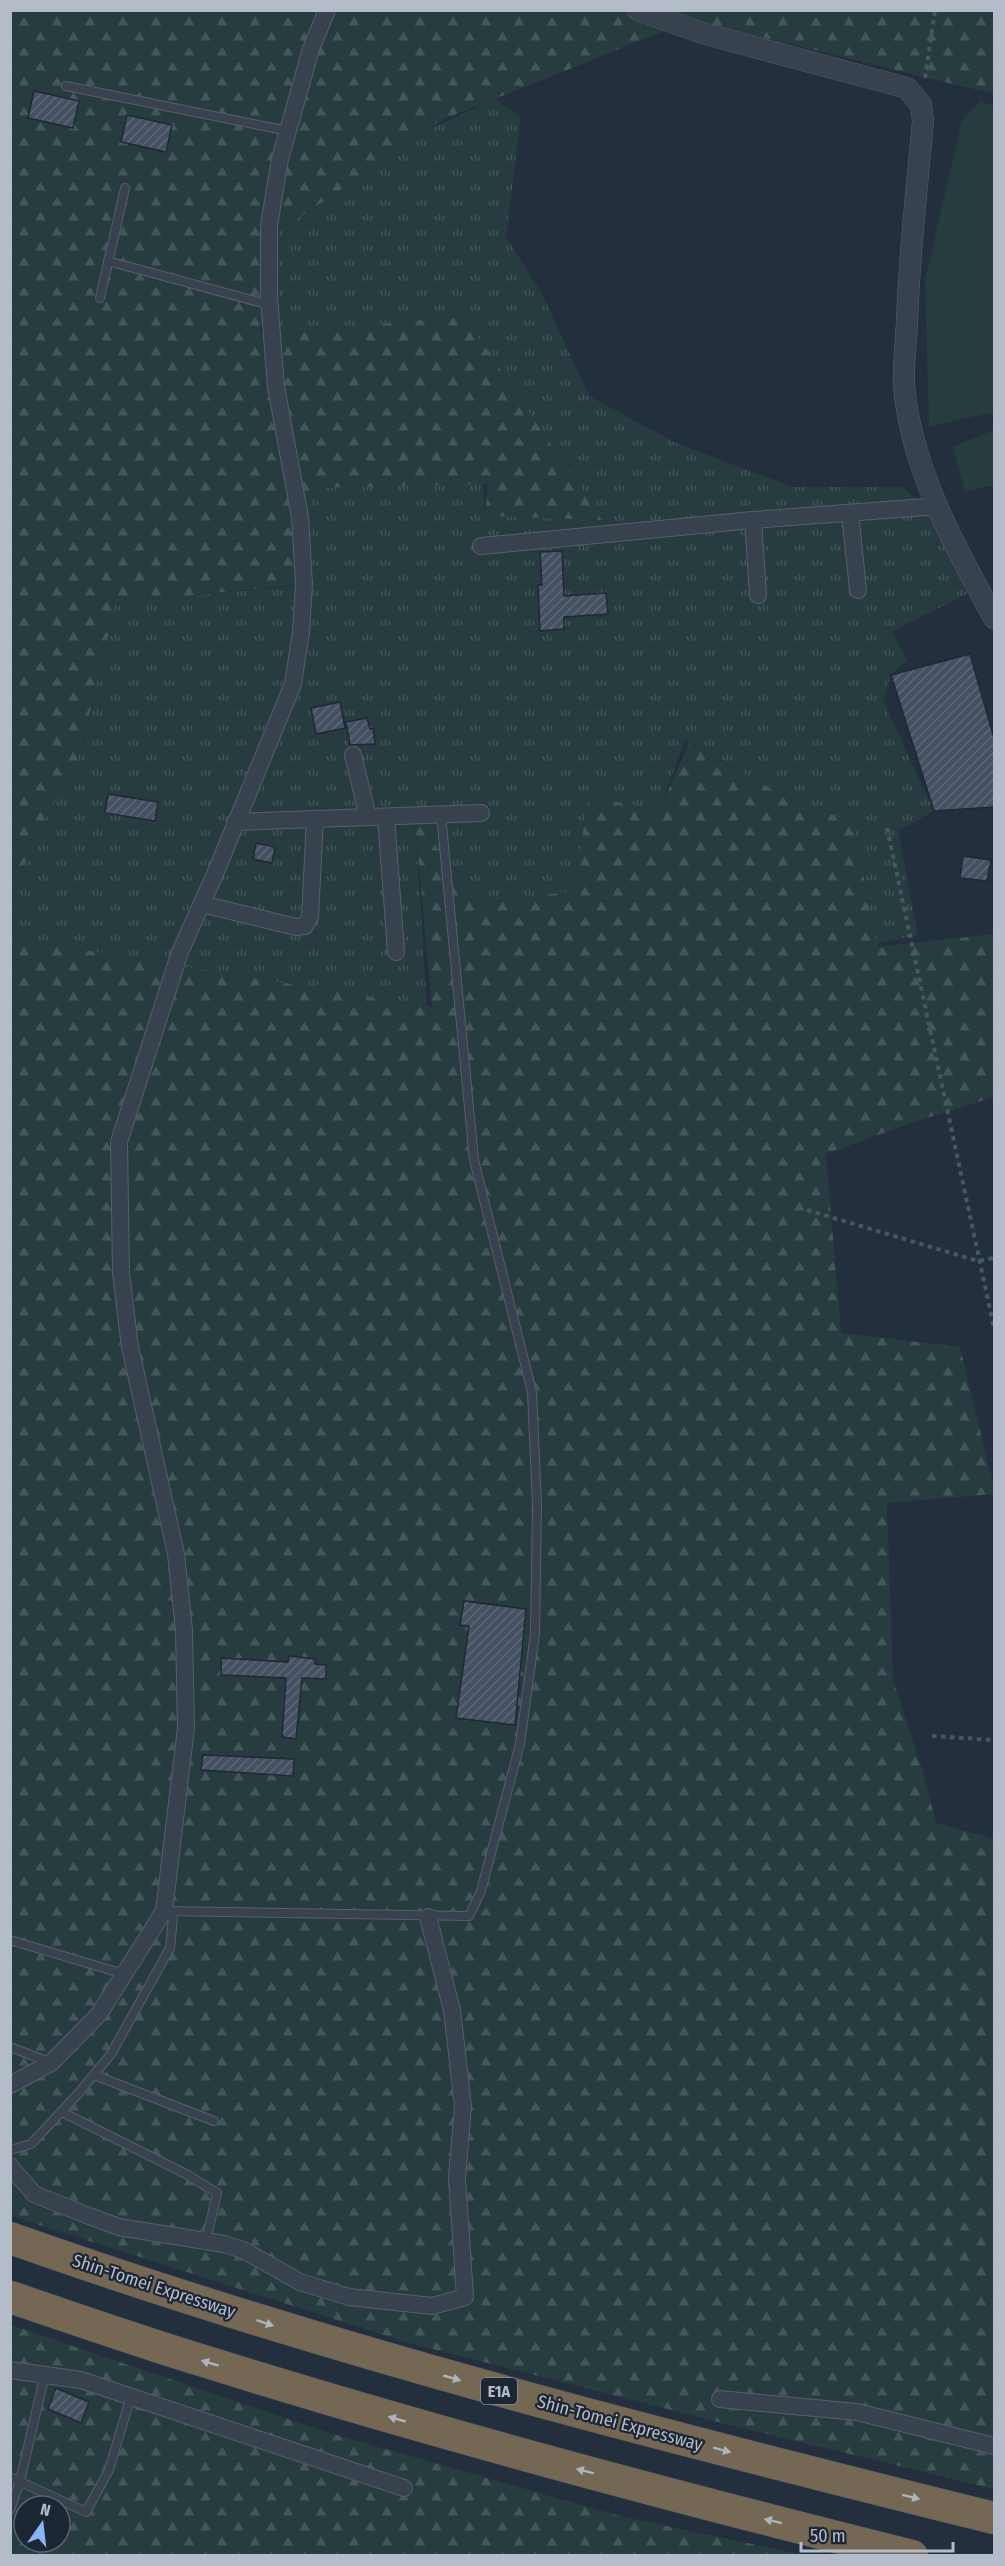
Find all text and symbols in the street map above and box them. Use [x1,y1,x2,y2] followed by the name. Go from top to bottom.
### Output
[70,2249,238,2323] street label: Shin-Tomei Expressway
[256,2318,274,2328] one-way arrow
[201,2358,219,2367] one-way arrow
[443,2374,461,2383] one-way arrow
[481,2378,517,2404] road number: E1A
[535,2390,705,2456] street label: Shin-Tomei Expressway
[388,2414,406,2423] one-way arrow
[713,2445,731,2455] one-way arrow
[576,2466,594,2476] one-way arrow
[902,2493,920,2503] one-way arrow
[12,2494,72,2554] north arrow
[39,2500,52,2520] text: N
[801,2515,952,2553] scale bar
[764,2516,783,2526] one-way arrow
[810,2525,846,2547] text: 50 m

